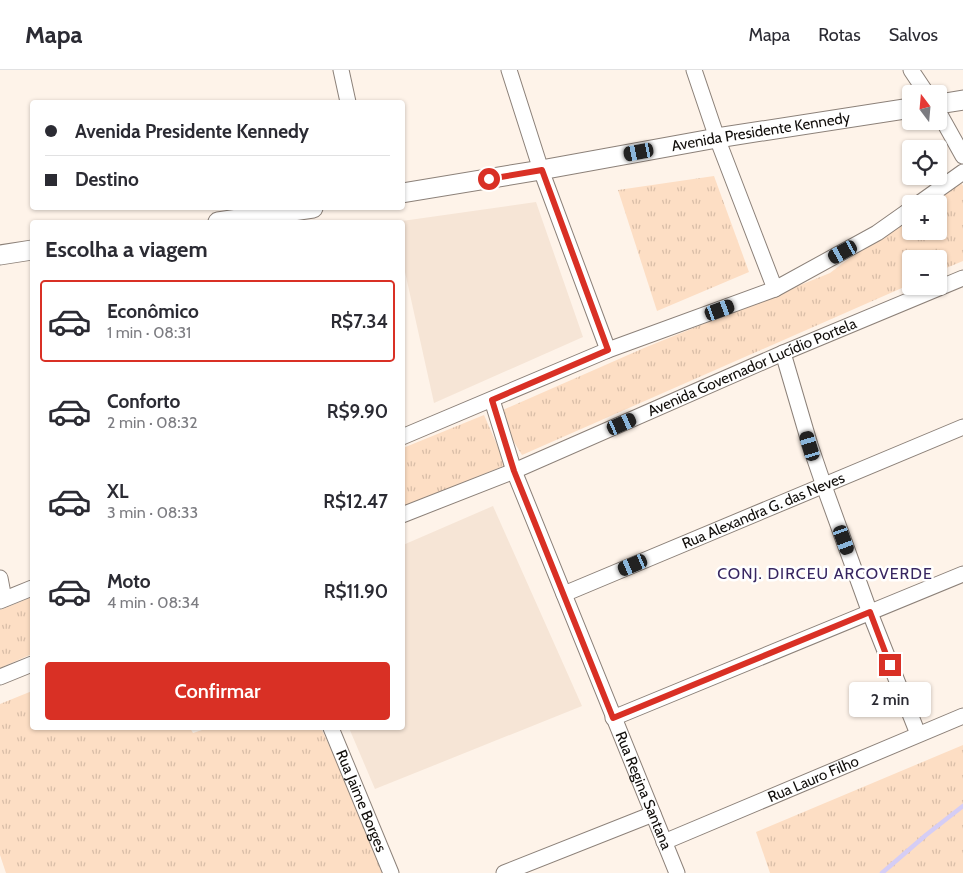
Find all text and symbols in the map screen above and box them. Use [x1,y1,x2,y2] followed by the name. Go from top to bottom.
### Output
[25,20,82,49] text: Mapa
[748,24,790,46] text: Mapa
[818,24,861,46] text: Rotas
[889,24,938,46] text: Salvos
[902,85,948,130] north arrow
[902,85,947,295] map controls
[670,108,852,155] street label: Avenida Presidente Kennedy
[75,120,309,143] text: Avenida Presidente Kennedy
[902,140,947,185] button: locate
[622,142,655,162] car
[75,168,139,191] text: Destino
[478,168,500,190] route start
[902,195,947,240] button: +
[45,236,208,263] text: Escolha a viagem
[826,238,859,266] car
[902,250,947,295] button: −
[703,298,736,322] car
[47,299,92,344] icon: car
[107,300,199,323] text: Econômico
[330,310,388,333] text: R$7.34
[645,314,860,420] street label: Avenida Governador Lucídio Portela
[107,323,191,342] text: 1 min · 08:31
[47,389,92,434] icon: car
[107,390,180,413] text: Conforto
[327,400,388,423] text: R$9.90
[605,411,638,437] car
[107,413,198,432] text: 2 min · 08:32
[798,429,821,463] car
[679,469,847,553] street label: Rua Alexandra G. das Neves
[47,479,92,524] icon: car
[107,480,128,503] text: XL
[323,490,388,513] text: R$12.47
[107,503,198,522] text: 3 min · 08:33
[831,523,856,557] car
[616,552,649,578] car
[717,564,933,583] district label: CONJ. DIRCEU ARCOVERDE
[47,569,92,614] icon: car
[107,570,151,593] text: Moto
[324,580,388,603] text: R$11.90
[107,593,199,612] text: 4 min · 08:34
[879,654,901,676] route end
[45,662,390,720] button: Confirmar
[849,682,931,718] callout: 2 min
[871,690,909,709] text: 2 min
[612,729,676,853] street label: Rua Regina Santana
[332,747,390,855] street label: Rua Jaime Borges
[765,752,861,806] street label: Rua Lauro Filho

